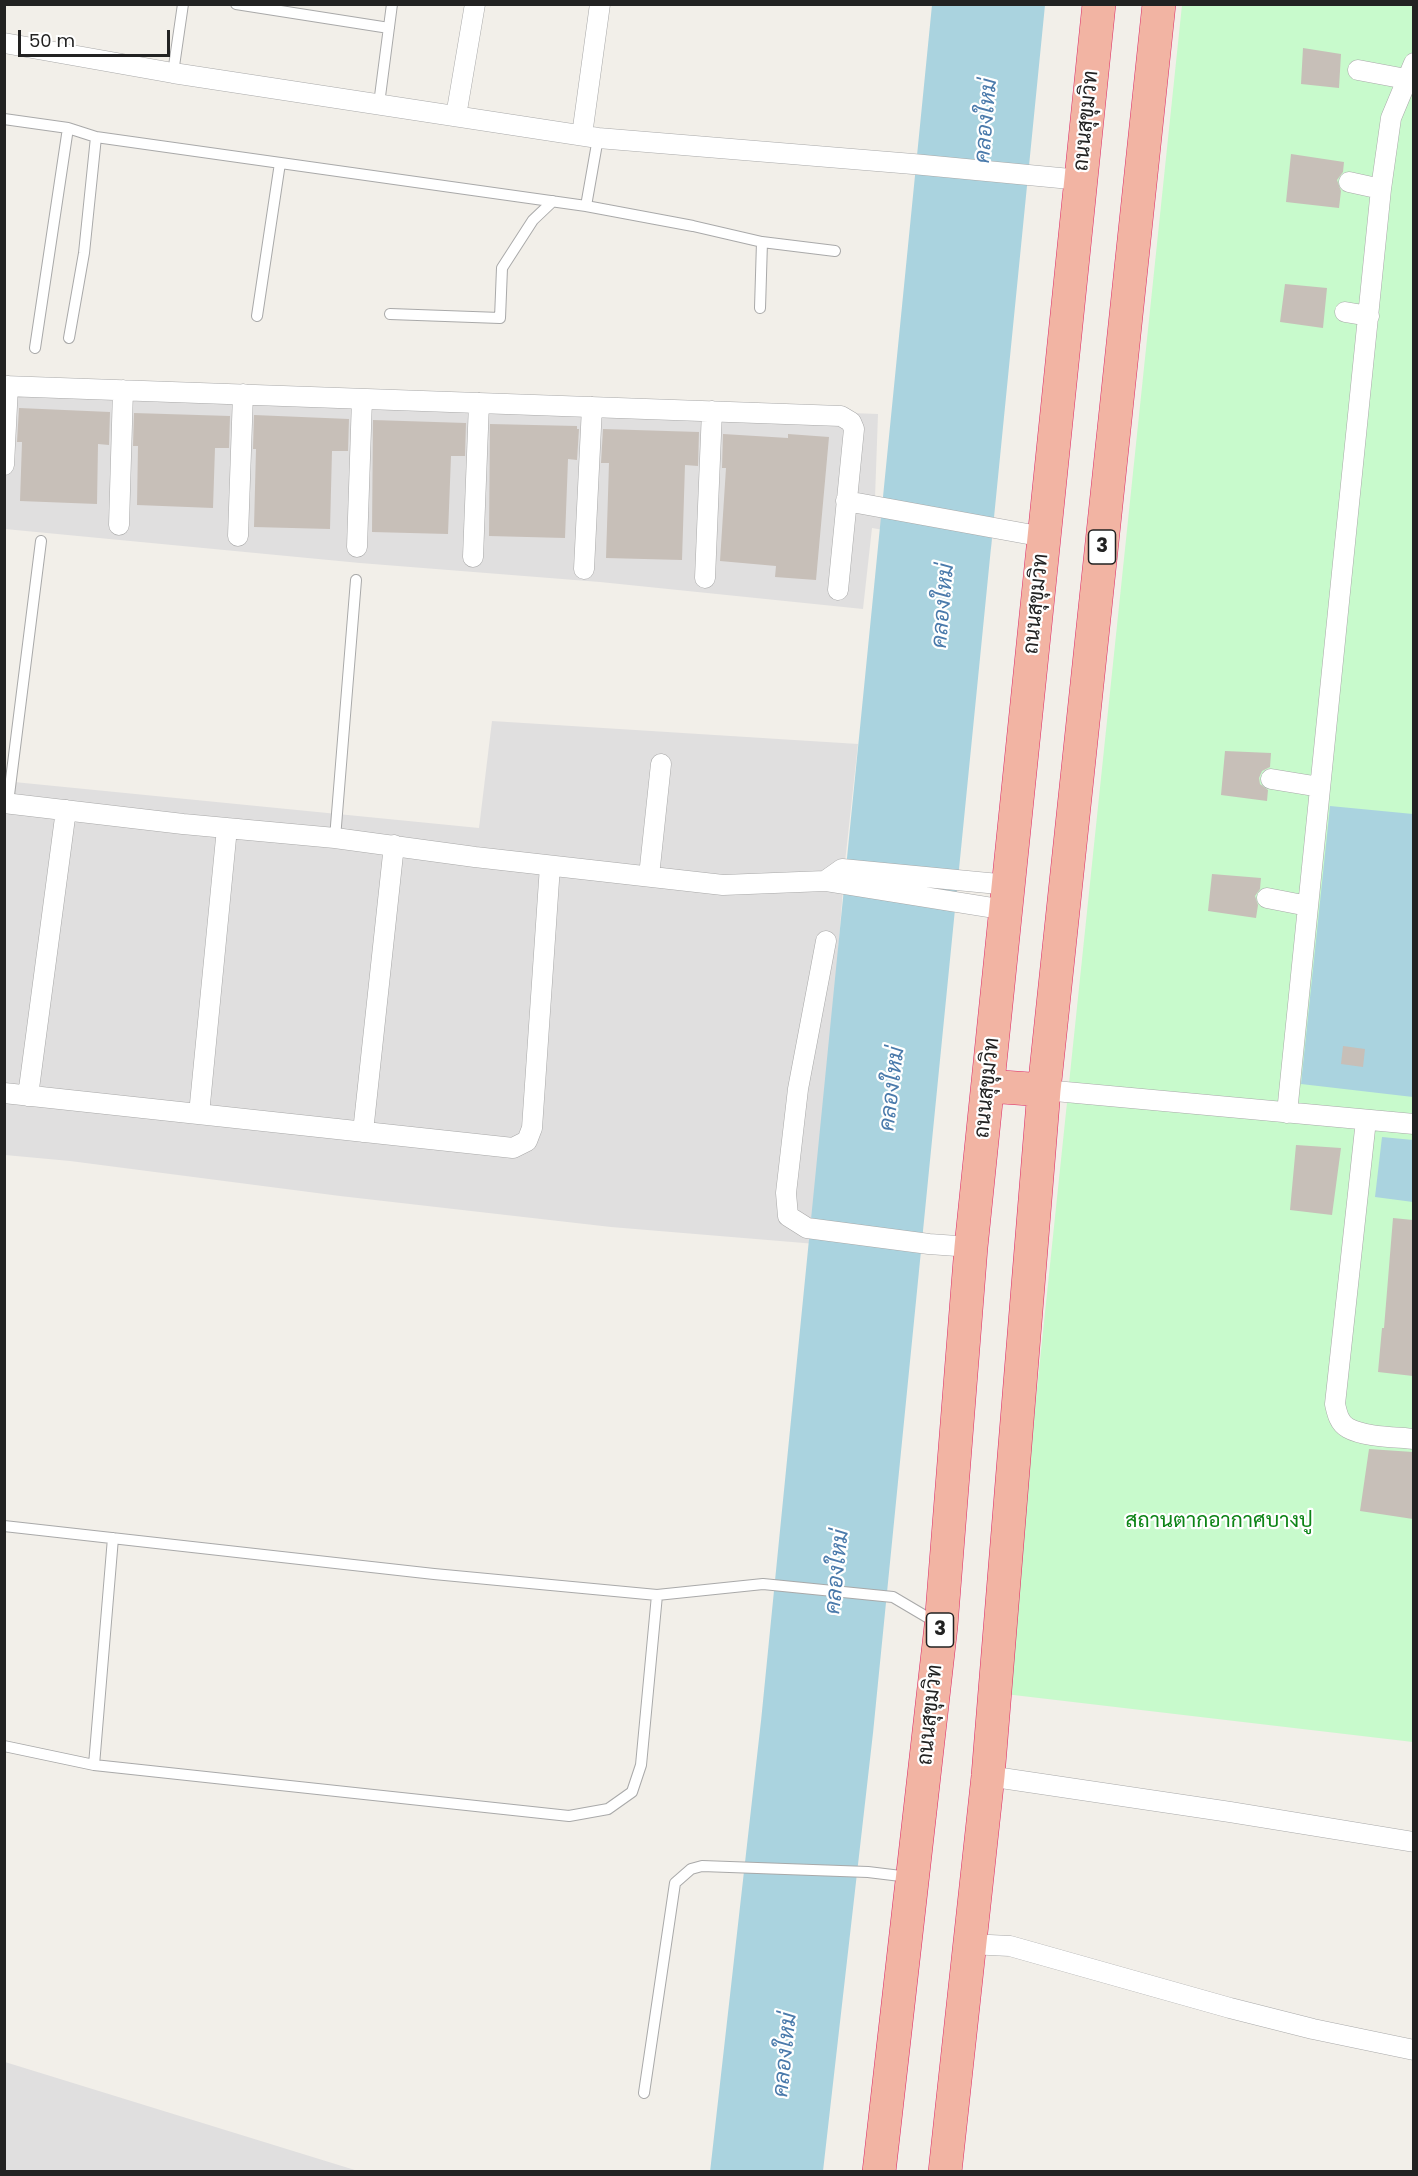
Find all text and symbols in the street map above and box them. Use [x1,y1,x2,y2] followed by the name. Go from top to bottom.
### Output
[21,18,172,56] scale bar
[29,28,75,53] text: 50 m
[1069,69,1105,173] street label: ถนนสุขุมวิท
[970,78,1004,164] water label: คลองใหม่
[1088,530,1116,564] road number: 3
[1019,552,1055,656] street label: ถนนสุขุมวิท
[927,563,961,649] water label: คลองใหม่
[970,1036,1006,1140] street label: ถนนสุขุมวิท
[875,1045,911,1133] water label: คลองใหม่
[1125,1509,1313,1535] park label: สถานตากอากาศบางปู
[820,1528,856,1616] water label: คลองใหม่
[926,1613,954,1647] road number: 3
[913,1663,949,1767] street label: ถนนสุขุมวิท
[768,2011,804,2099] water label: คลองใหม่

